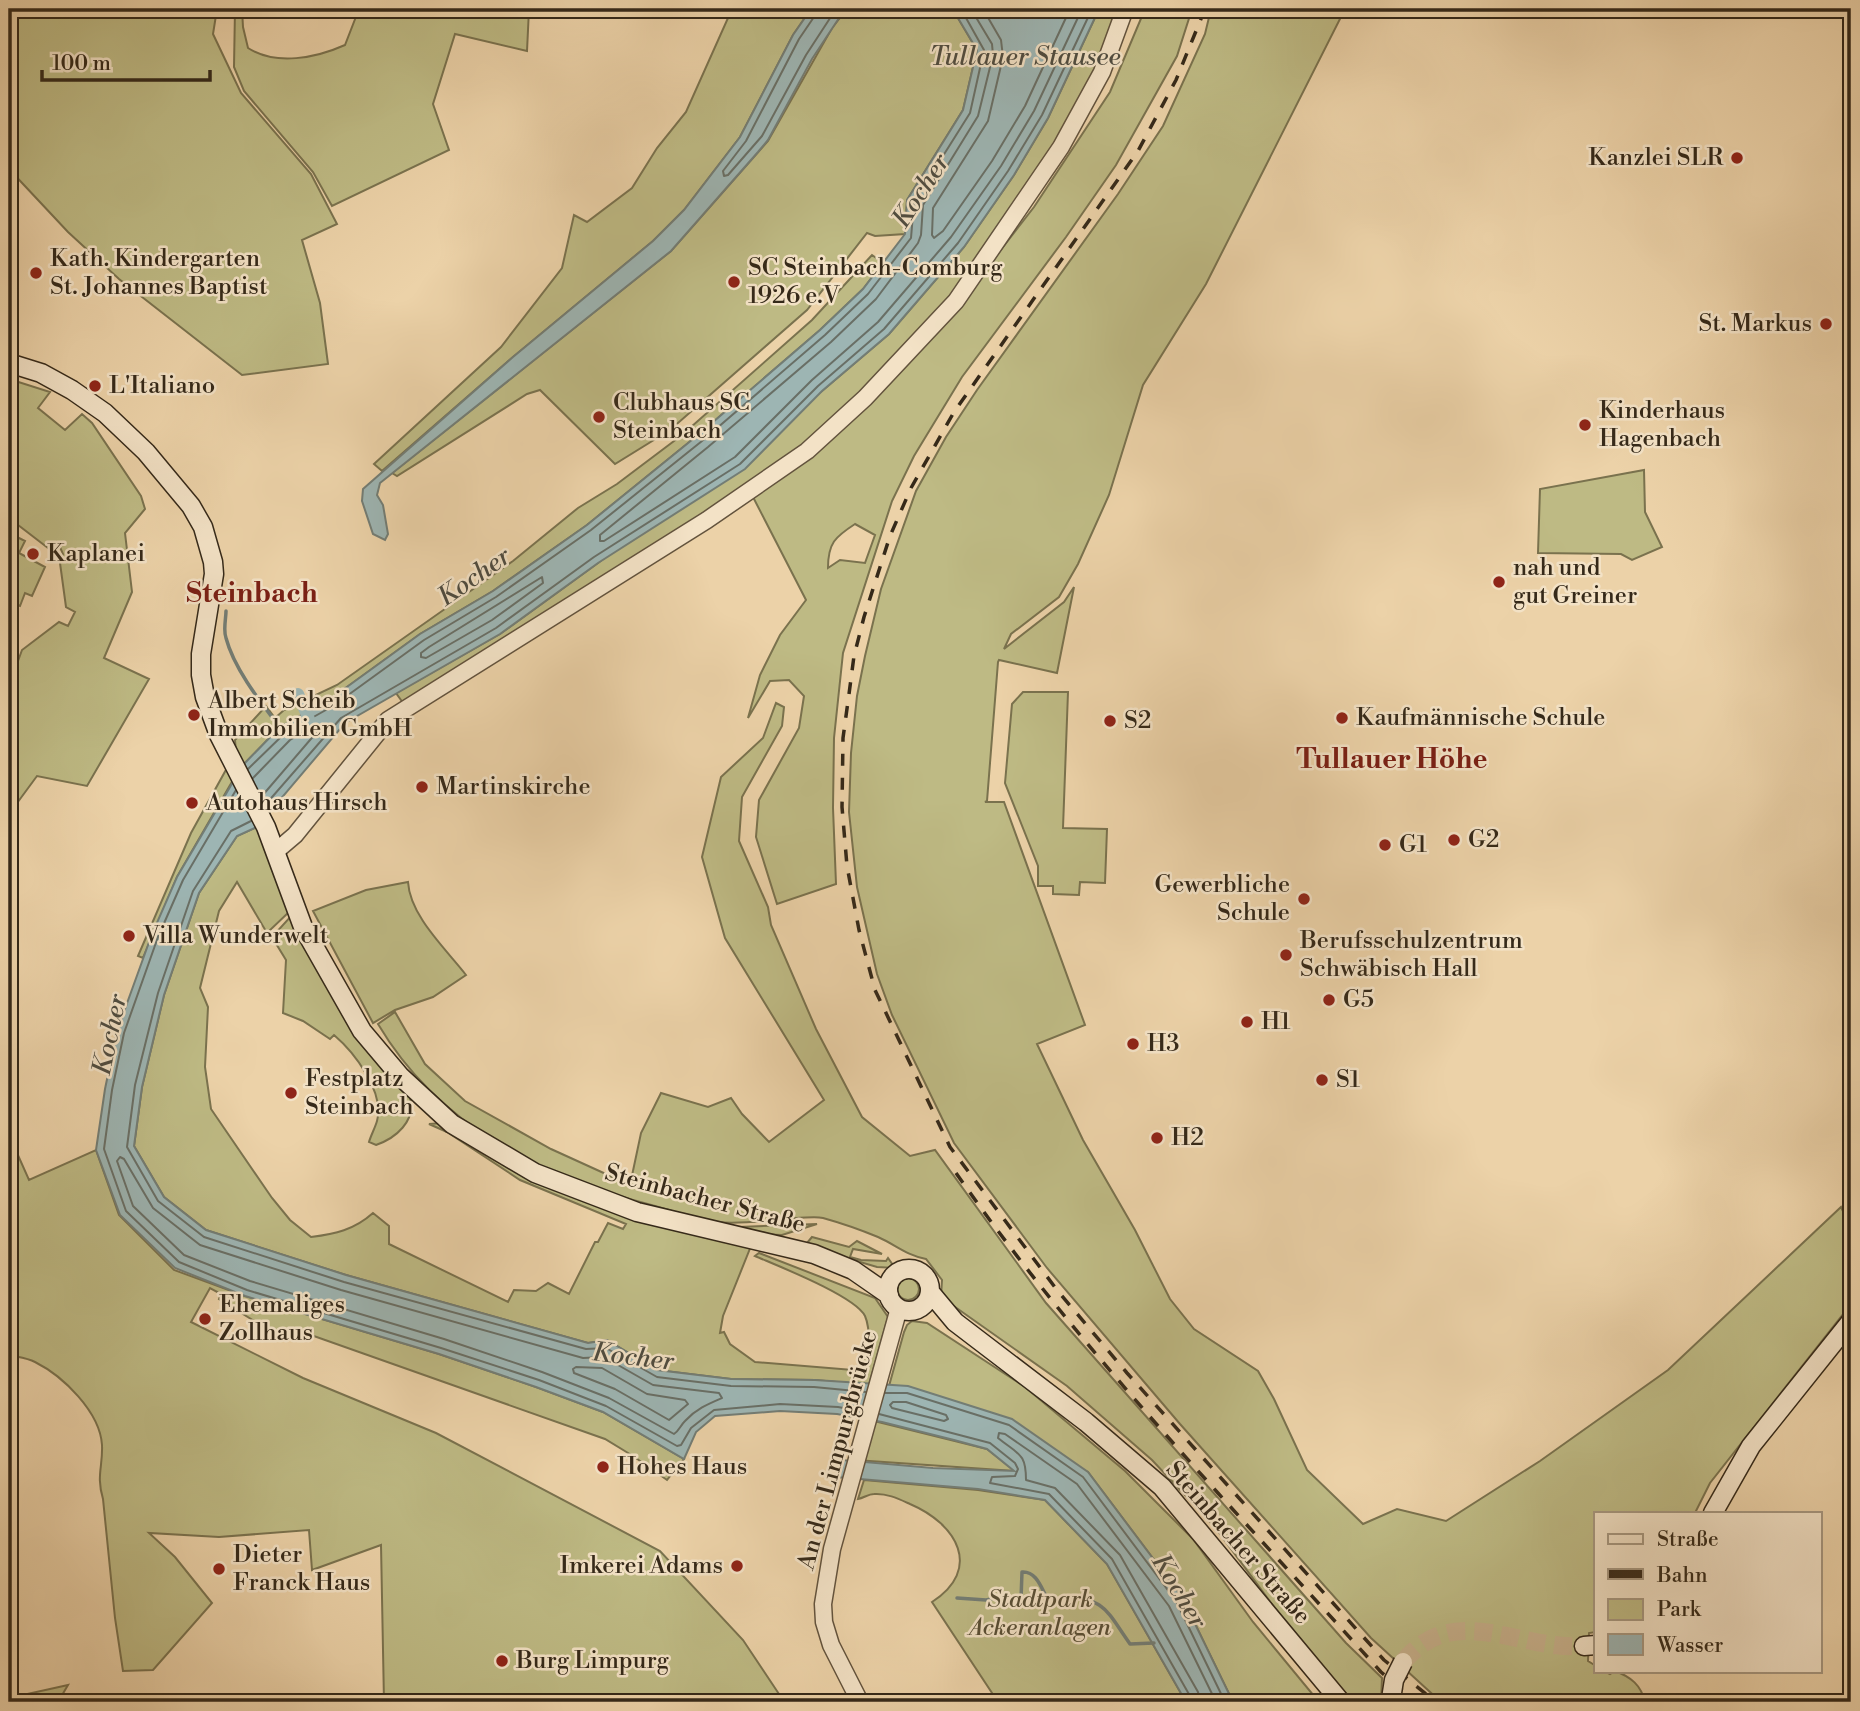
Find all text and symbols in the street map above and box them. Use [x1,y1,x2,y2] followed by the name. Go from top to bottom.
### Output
[42,38,210,82] scale bar
[929,41,1121,73] water label: Tullauer Stausee
[52,51,111,77] text: 100 m
[1588,143,1724,173] place label: Kanzlei SLR
[885,147,957,234] water label: Kocher
[1729,150,1745,166] marker: Kanzlei SLR
[50,244,268,302] place label: Kath. Kindergarten St. Johannes Baptist
[748,253,1003,311] place label: SC Steinbach-Comburg 1926 e.V
[28,265,44,281] marker: Kath. Kindergarten St. Johannes Baptist
[726,274,742,290] marker: SC Steinbach-Comburg 1926 e.V
[1698,309,1812,339] place label: St. Markus
[1818,316,1834,332] marker: St. Markus
[109,371,215,401] place label: L'Italiano
[87,378,103,394] marker: L'Italiano
[613,388,750,446] place label: Clubhaus SC Steinbach
[1599,396,1725,454] place label: Kinderhaus Hagenbach
[591,409,607,425] marker: Clubhaus SC Steinbach
[1577,417,1593,433] marker: Kinderhaus Hagenbach
[47,539,145,569] place label: Kaplanei
[431,540,518,614] water label: Kocher
[25,546,41,562] marker: Kaplanei
[1513,553,1637,611] place label: nah und gut Greiner
[1491,574,1507,590] marker: nah und gut Greiner
[186,576,318,611] district label: Steinbach
[207,686,412,744] place label: Albert Scheib Immobilien GmbH
[1356,703,1605,733] place label: Kaufmännische Schule
[1124,706,1151,736] place label: S2
[186,707,202,723] marker: Albert Scheib Immobilien GmbH
[1334,710,1350,726] marker: Kaufmännische Schule
[1102,713,1118,729] marker: S2
[1296,742,1488,777] district label: Tullauer Höhe
[436,772,591,802] place label: Martinskirche
[414,779,430,795] marker: Martinskirche
[205,788,388,818] place label: Autohaus Hirsch
[184,795,200,811] marker: Autohaus Hirsch
[1468,825,1499,855] place label: G2
[1399,830,1428,860] place label: G1
[1446,832,1462,848] marker: G2
[1377,837,1393,853] marker: G1
[1154,870,1290,928] place label: Gewerbliche Schule
[1296,891,1312,907] marker: Gewerbliche Schule
[142,921,329,951] place label: Villa Wunderwelt
[1299,926,1523,984] place label: Berufsschulzentrum Schwäbisch Hall
[121,928,137,944] marker: Villa Wunderwelt
[1278,947,1294,963] marker: Berufsschulzentrum Schwäbisch Hall
[1343,985,1374,1015] place label: G5
[86,991,134,1078] water label: Kocher
[1321,992,1337,1008] marker: G5
[1261,1007,1291,1037] place label: H1
[1239,1014,1255,1030] marker: H1
[1147,1029,1179,1059] place label: H3
[1125,1036,1141,1052] marker: H3
[305,1064,413,1122] place label: Festplatz Steinbach
[1336,1065,1361,1095] place label: S1
[1314,1072,1330,1088] marker: S1
[283,1085,299,1101] marker: Festplatz Steinbach
[1171,1123,1204,1153] place label: H2
[1149,1130,1165,1146] marker: H2
[602,1158,808,1240] street label: Steinbacher Straße
[219,1290,345,1348] place label: Ehemaliges Zollhaus
[197,1311,213,1327] marker: Ehemaliges Zollhaus
[791,1327,884,1574] street label: An der Limpurgbrücke
[590,1336,677,1378] water label: Kocher
[617,1452,747,1482] place label: Hohes Haus
[1159,1455,1317,1631] street label: Steinbacher Straße
[595,1459,611,1475] marker: Hohes Haus
[1594,1512,1822,1672] legend
[1657,1527,1719,1553] text: Straße
[233,1540,370,1598] place label: Dieter Franck Haus
[1144,1548,1214,1635] water label: Kocher
[560,1551,723,1581] place label: Imkerei Adams
[729,1558,745,1574] marker: Imkerei Adams
[211,1561,227,1577] marker: Dieter Franck Haus
[1656,1563,1708,1589] text: Bahn
[966,1585,1112,1643] park label: Stadtpark Ackeranlagen
[1657,1597,1702,1623] text: Park
[1656,1633,1723,1659] text: Wasser
[515,1646,670,1676] place label: Burg Limpurg
[494,1653,510,1669] marker: Burg Limpurg

